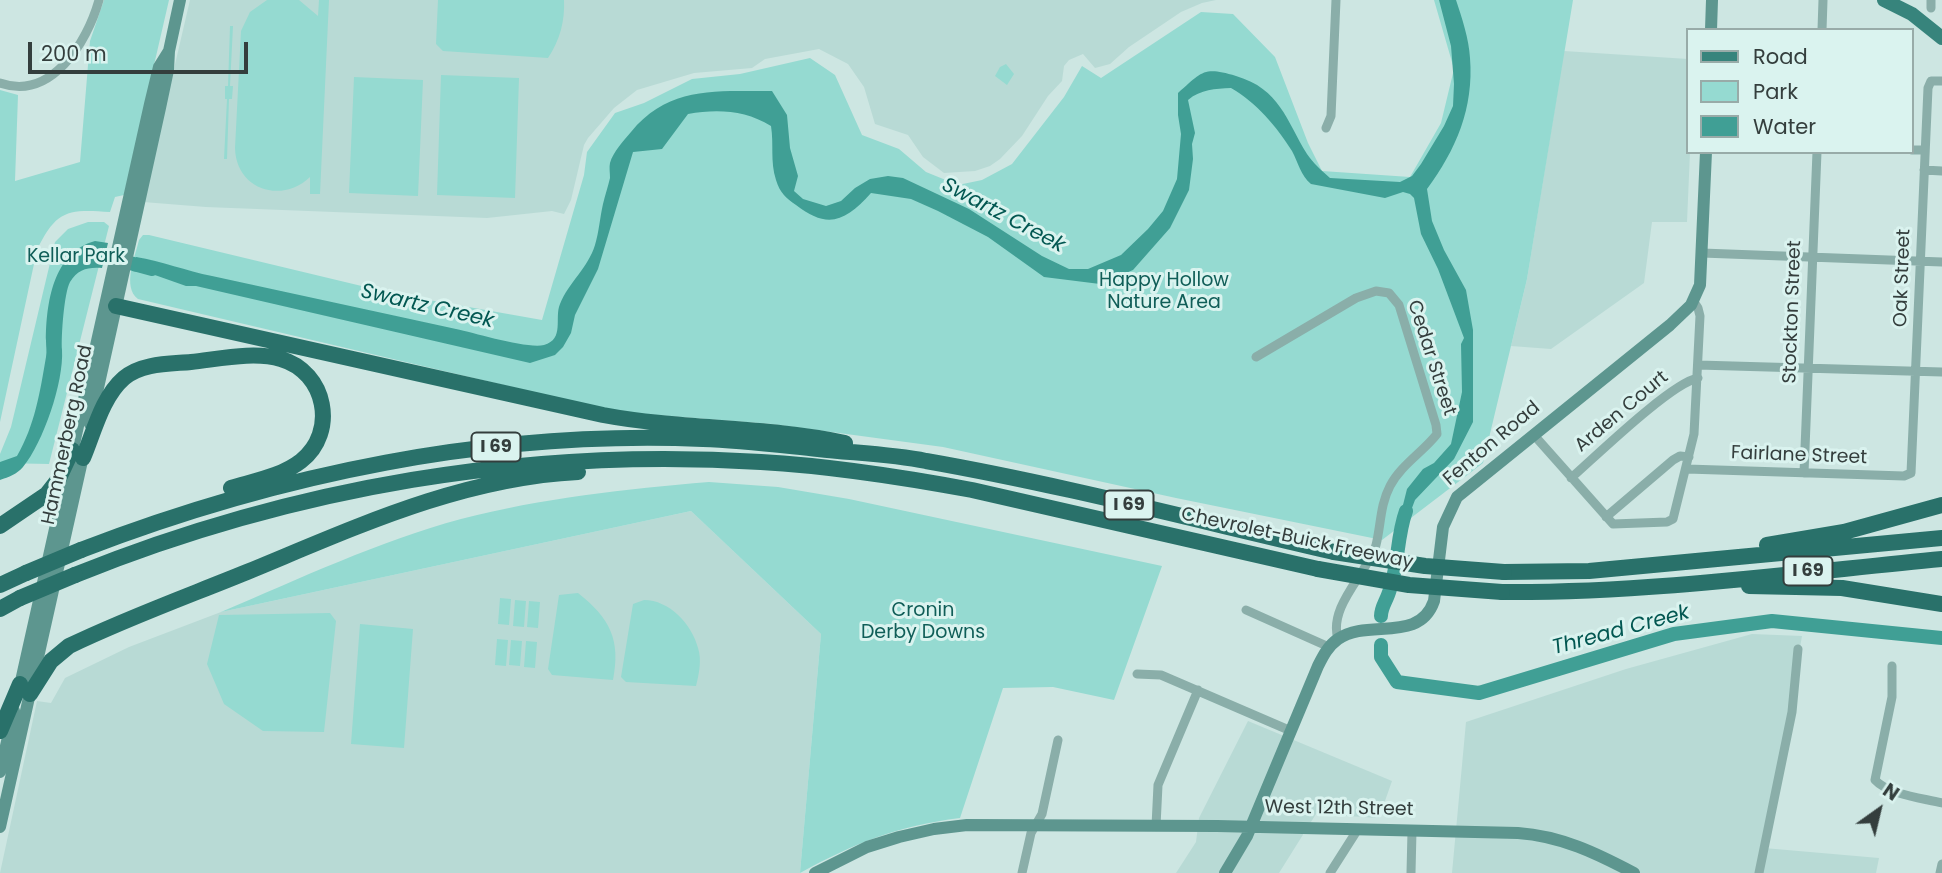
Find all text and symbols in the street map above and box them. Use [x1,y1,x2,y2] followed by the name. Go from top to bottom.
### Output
[32,28,252,72] scale bar
[1686,28,1914,154] legend
[41,39,107,68] text: 200 m
[1753,42,1808,71] text: Road
[1753,77,1798,106] text: Park
[1753,112,1816,141] text: Water
[937,173,1069,259] water label: Swartz Creek
[1890,228,1916,328] street label: Oak Street
[1779,240,1807,384] street label: Stockton Street
[27,246,125,268] park label: Kellar Park
[1099,270,1229,314] park label: Happy Hollow Nature Area
[358,279,496,335] water label: Swartz Creek
[1402,297,1460,419] street label: Cedar Street
[38,343,98,527] street label: Hammerberg Road
[1571,366,1673,458] street label: Arden Court
[1439,397,1545,491] street label: Fenton Road
[472,432,520,462] road number: I 69
[1730,442,1868,470] street label: Fairlane Street
[1104,490,1154,520] road number: I 69
[1179,503,1415,575] street label: Chevrolet-Buick Freeway
[1784,556,1832,586] road number: I 69
[861,600,985,644] park label: Cronin Derby Downs
[1550,601,1692,661] water label: Thread Creek
[1844,775,1914,845] north arrow
[1878,777,1904,807] text: N
[1264,796,1414,822] street label: West 12th Street

